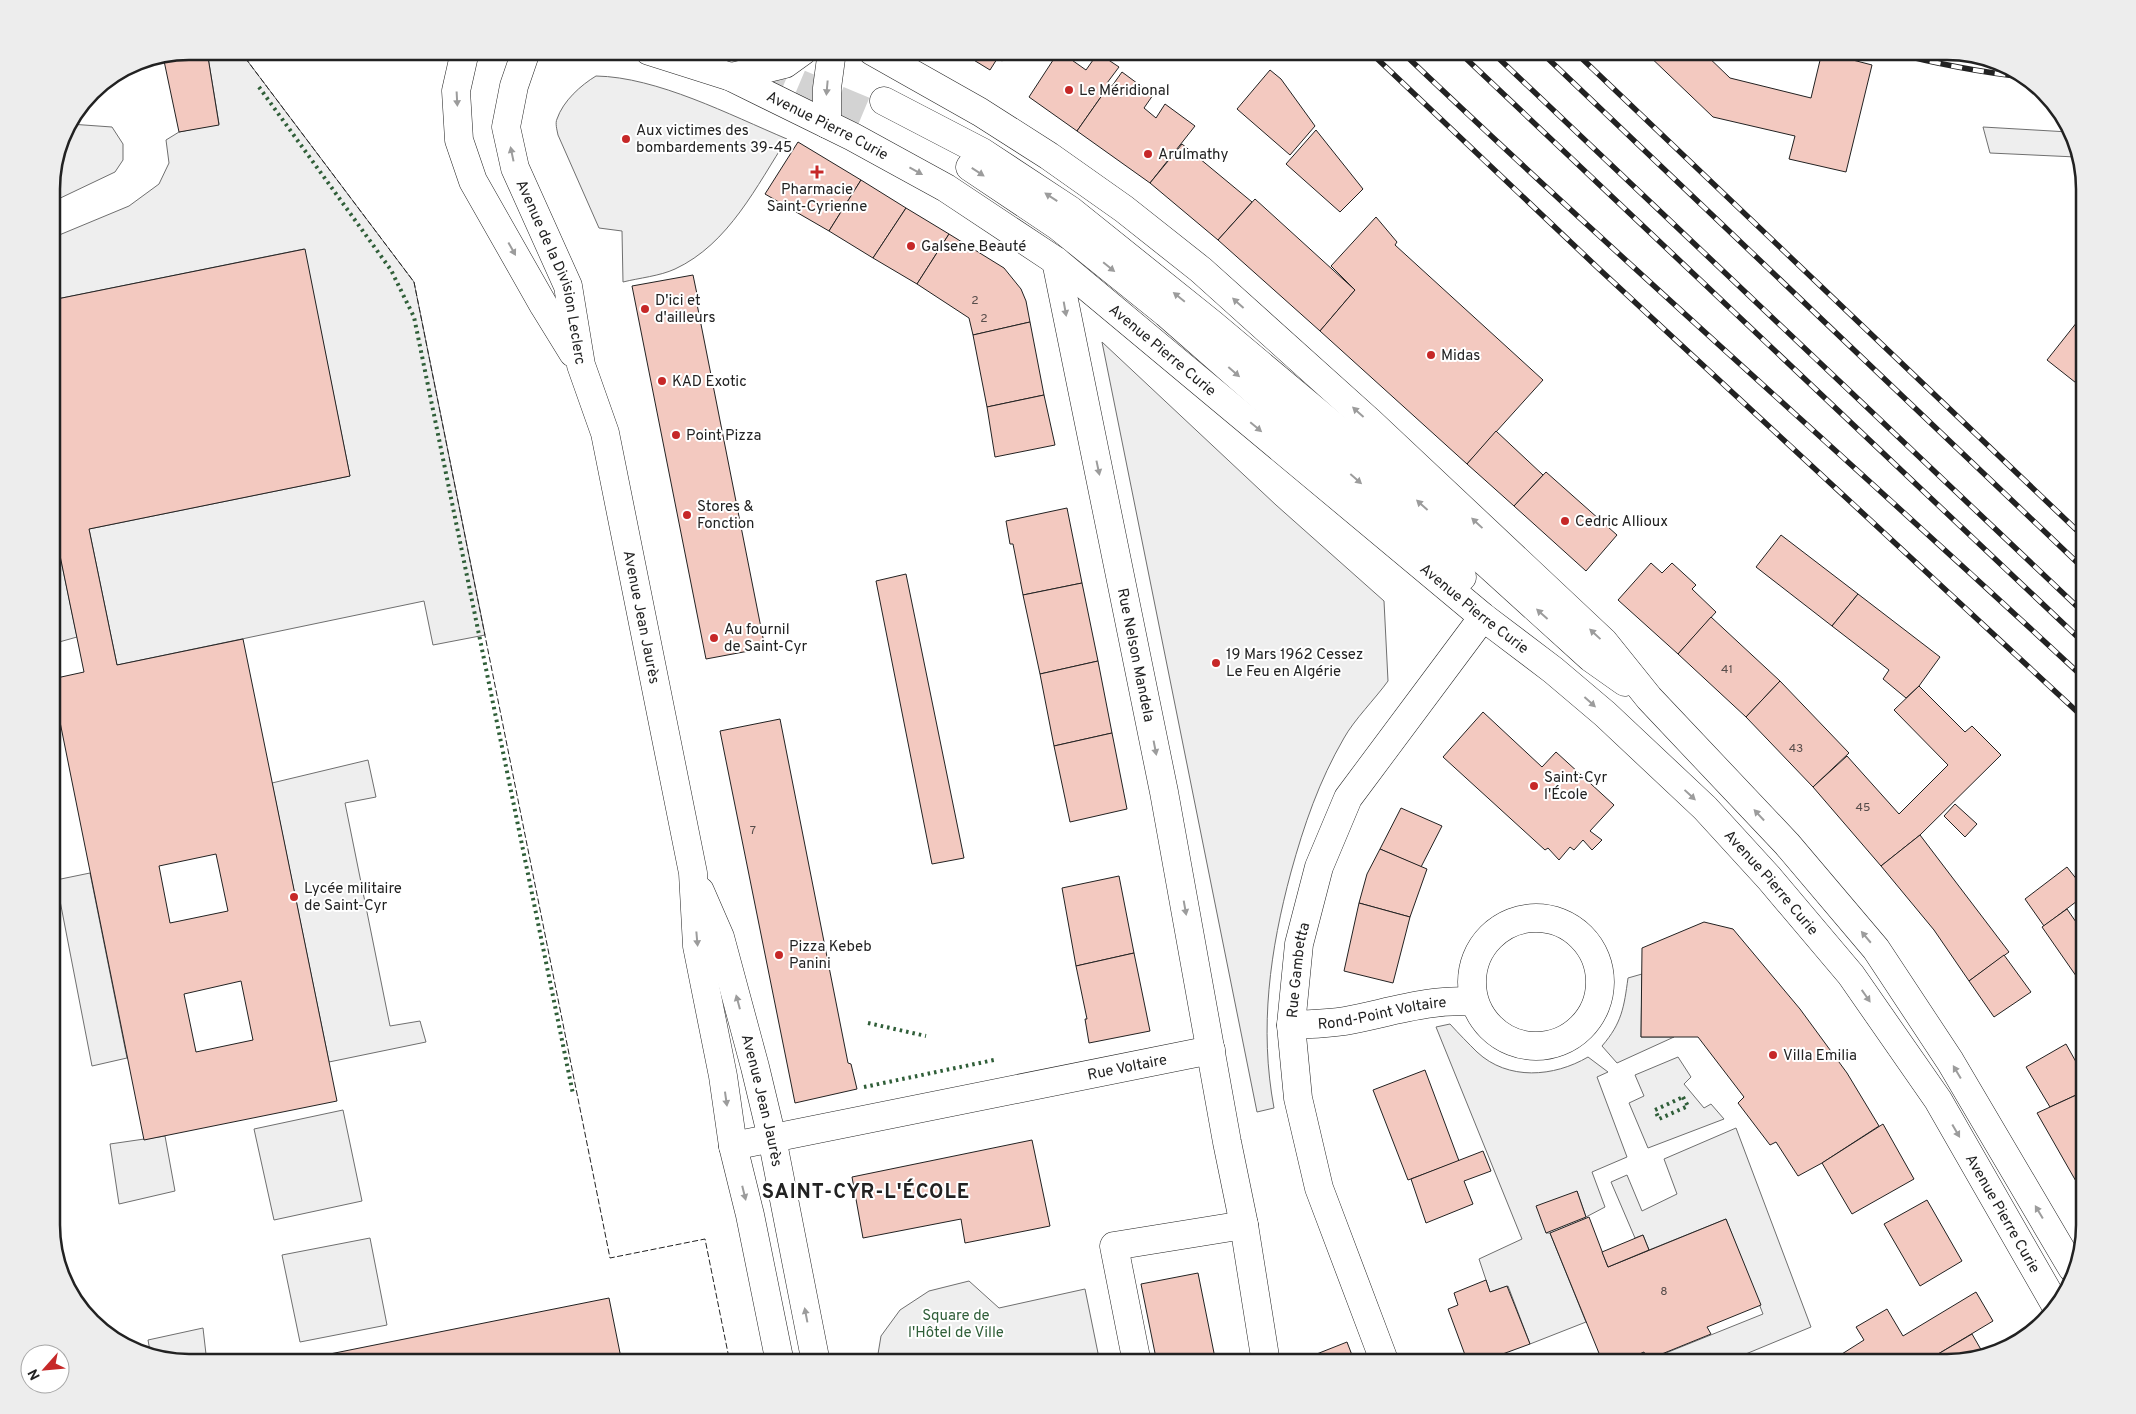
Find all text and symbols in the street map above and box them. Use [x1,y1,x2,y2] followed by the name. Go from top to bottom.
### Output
[823,80,831,96] one-way arrow
[1079,82,1170,101] place label: Le Méridional
[1063,84,1075,96] marker: Le Méridional
[763,88,891,165] street label: Avenue Pierre Curie
[453,91,461,107] one-way arrow
[636,122,792,158] place label: Aux victimes des bombardements 39-45
[620,133,632,145] marker: Aux victimes des bombardements 39-45
[507,145,515,161] one-way arrow
[1158,146,1228,165] place label: Arulmathy
[1142,148,1154,160] marker: Arulmathy
[811,166,823,178] marker: Pharmacie Saint-Cyrienne
[909,167,923,176] one-way arrow
[971,167,985,177] one-way arrow
[511,177,589,366] street label: Avenue de la Division Leclerc
[767,181,867,217] place label: Pharmacie Saint-Cyrienne
[1044,192,1057,202] one-way arrow
[921,238,1026,257] place label: Galsene Beauté
[905,240,917,252] marker: Galsene Beauté
[507,243,516,256] one-way arrow
[1103,262,1116,273] one-way arrow
[1173,291,1186,302] one-way arrow
[655,292,716,328] place label: D'ici et d'ailleurs
[971,293,979,309] house number: 2
[1232,297,1244,309] one-way arrow
[1104,301,1219,401] street label: Avenue Pierre Curie
[1062,302,1070,318] one-way arrow
[639,303,651,315] marker: D'ici et d'ailleurs
[980,311,988,327] house number: 2
[1441,347,1480,366] place label: Midas
[1425,349,1437,361] marker: Midas
[1227,366,1239,378] one-way arrow
[672,373,747,392] place label: KAD Exotic
[656,375,668,387] marker: KAD Exotic
[1352,406,1365,417] one-way arrow
[1249,421,1262,432] one-way arrow
[686,427,761,446] place label: Point Pizza
[670,429,682,441] marker: Point Pizza
[1095,461,1103,477] one-way arrow
[1350,473,1362,484] one-way arrow
[697,498,754,534] place label: Stores & Fonction
[1416,499,1428,511] one-way arrow
[681,509,693,521] marker: Stores & Fonction
[1575,513,1668,532] place label: Cedric Allioux
[1559,515,1571,527] marker: Cedric Allioux
[1471,517,1483,529] one-way arrow
[618,549,663,686] street label: Avenue Jean Jaurès
[1415,560,1532,659] street label: Avenue Pierre Curie
[1112,587,1158,724] street label: Rue Nelson Mandela
[1536,609,1549,620] one-way arrow
[724,621,808,657] place label: Au fournil de Saint-Cyr
[1590,628,1602,640] one-way arrow
[708,632,720,644] marker: Au fournil de Saint-Cyr
[1226,646,1363,682] place label: 19 Mars 1962 Cessez Le Feu en Algérie
[1210,657,1222,669] marker: 19 Mars 1962 Cessez Le Feu en Algérie
[1721,662,1733,678] house number: 41
[1584,696,1596,707] one-way arrow
[1151,740,1159,755] one-way arrow
[1789,741,1803,757] house number: 43
[1544,769,1608,805] place label: Saint-Cyr l'École
[1528,780,1540,792] marker: Saint-Cyr l'École
[1684,789,1696,801] one-way arrow
[1856,800,1870,816] house number: 45
[1753,809,1765,821] one-way arrow
[750,823,756,839] house number: 7
[1719,827,1822,940] street label: Avenue Pierre Curie
[304,880,402,916] place label: Lycée militaire de Saint-Cyr
[288,891,300,903] marker: Lycée militaire de Saint-Cyr
[1181,900,1189,916] one-way arrow
[1284,921,1315,1019] street label: Rue Gambetta
[1860,931,1871,944] one-way arrow
[693,932,701,948] one-way arrow
[789,938,872,974] place label: Pizza Kebeb Panini
[773,949,785,961] marker: Pizza Kebeb Panini
[1861,989,1871,1003] one-way arrow
[1317,994,1447,1035] street label: Rond-Point Voltaire
[734,995,742,1010] one-way arrow
[736,1032,785,1169] street label: Avenue Jean Jaurès
[1783,1047,1857,1066] place label: Villa Emilia
[1767,1049,1779,1061] marker: Villa Emilia
[1086,1051,1169,1086] street label: Rue Voltaire
[1952,1065,1961,1078] one-way arrow
[722,1092,730,1108] one-way arrow
[1951,1125,1960,1138] one-way arrow
[1960,1151,2043,1277] street label: Avenue Pierre Curie
[762,1178,970,1206] district label: SAINT-CYR-L'ÉCOLE
[740,1186,748,1201] one-way arrow
[2035,1205,2044,1218] one-way arrow
[1660,1284,1668,1300] house number: 8
[802,1306,810,1322] one-way arrow
[908,1307,1004,1343] park label: Square de l'Hôtel de Ville
[20,1344,70,1394] north arrow
[25,1366,45,1383] text: N

